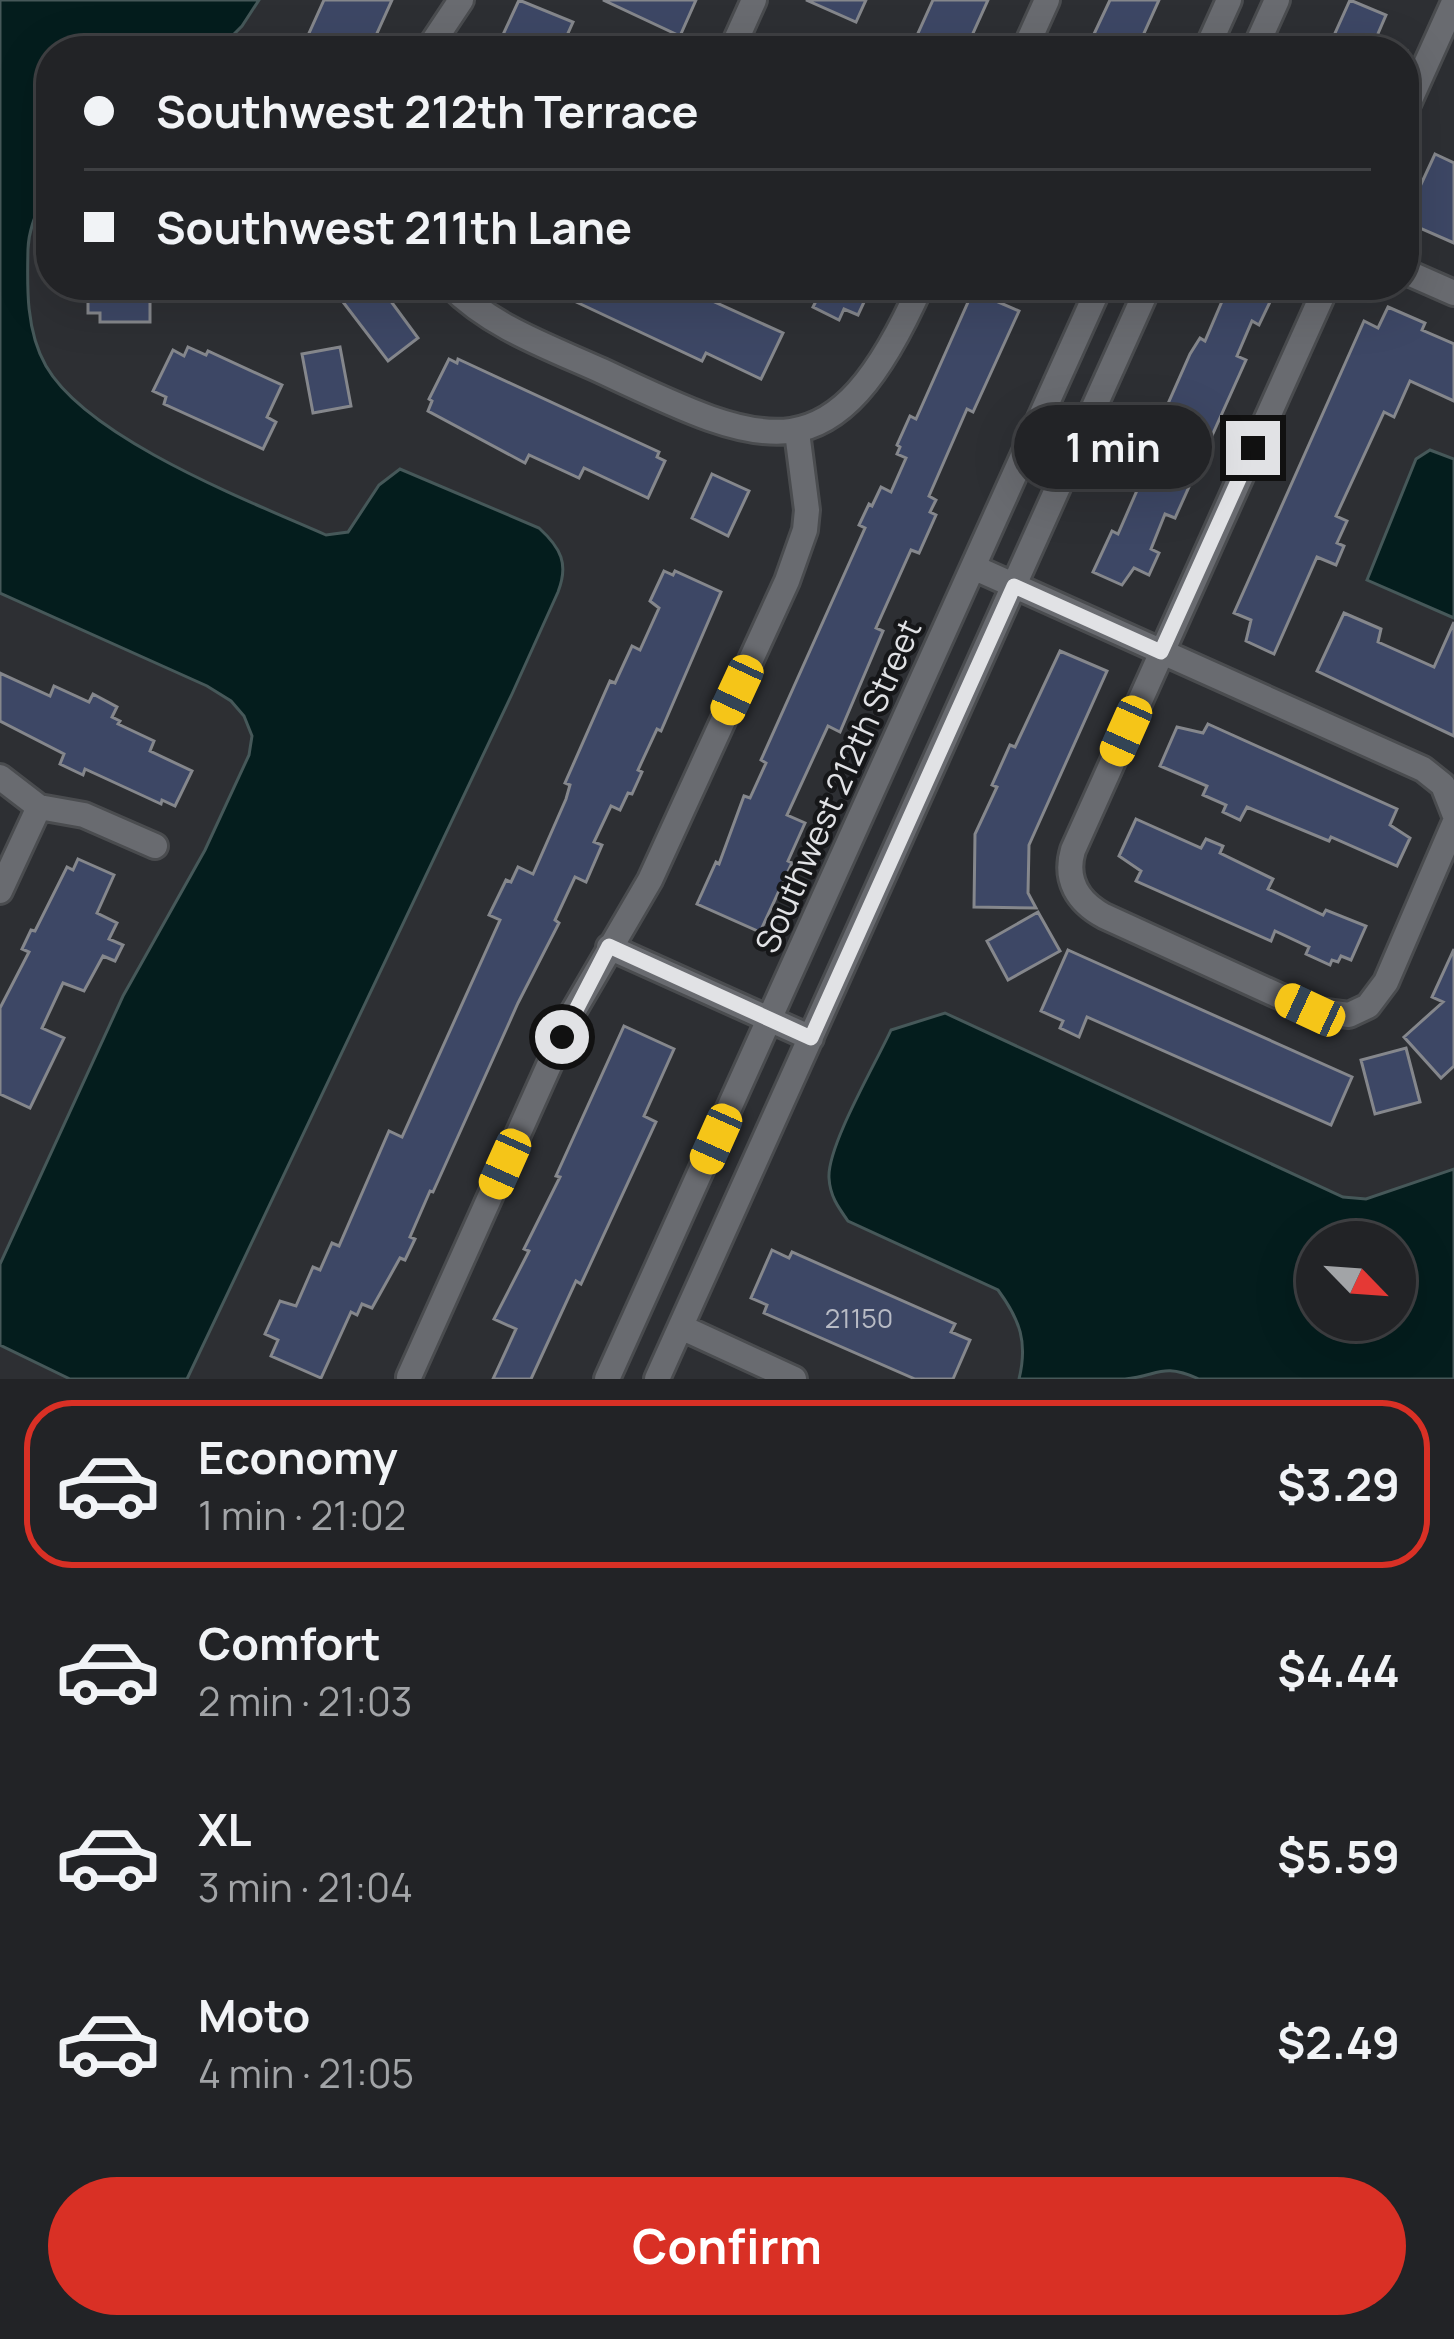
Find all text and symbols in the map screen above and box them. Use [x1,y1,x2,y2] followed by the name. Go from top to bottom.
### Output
[156,80,699,142] text: Southwest 212th Terrace
[156,196,632,258] text: Southwest 211th Lane
[1013,406,1211,490] callout: 1 min
[1065,420,1161,474] text: 1 min
[1226,421,1280,475] route end
[744,612,931,959] street label: Southwest 212th Street
[705,650,769,730] car
[1095,691,1157,771] car
[1270,978,1350,1042] car
[535,1010,589,1064] route start
[685,1099,747,1179] car
[474,1124,536,1204] car
[1296,1221,1416,1341] north arrow
[1296,1221,1416,1341] map controls
[825,1299,893,1336] house number: 21150
[198,1426,398,1488] text: Economy
[54,1430,162,1538] icon: car
[1277,1453,1400,1515] text: $3.29
[198,1488,406,1542] text: 1 min · 21:02
[198,1612,381,1674] text: Comfort
[54,1616,162,1724] icon: car
[1277,1639,1400,1701] text: $4.44
[198,1674,412,1728] text: 2 min · 21:03
[198,1798,252,1860] text: XL
[54,1802,162,1910] icon: car
[1277,1825,1400,1887] text: $5.59
[198,1860,413,1914] text: 3 min · 21:04
[198,1984,310,2046] text: Moto
[54,1988,162,2096] icon: car
[1277,2011,1400,2073] text: $2.49
[198,2046,414,2100] text: 4 min · 21:05
[48,2177,1406,2315] button: Confirm

